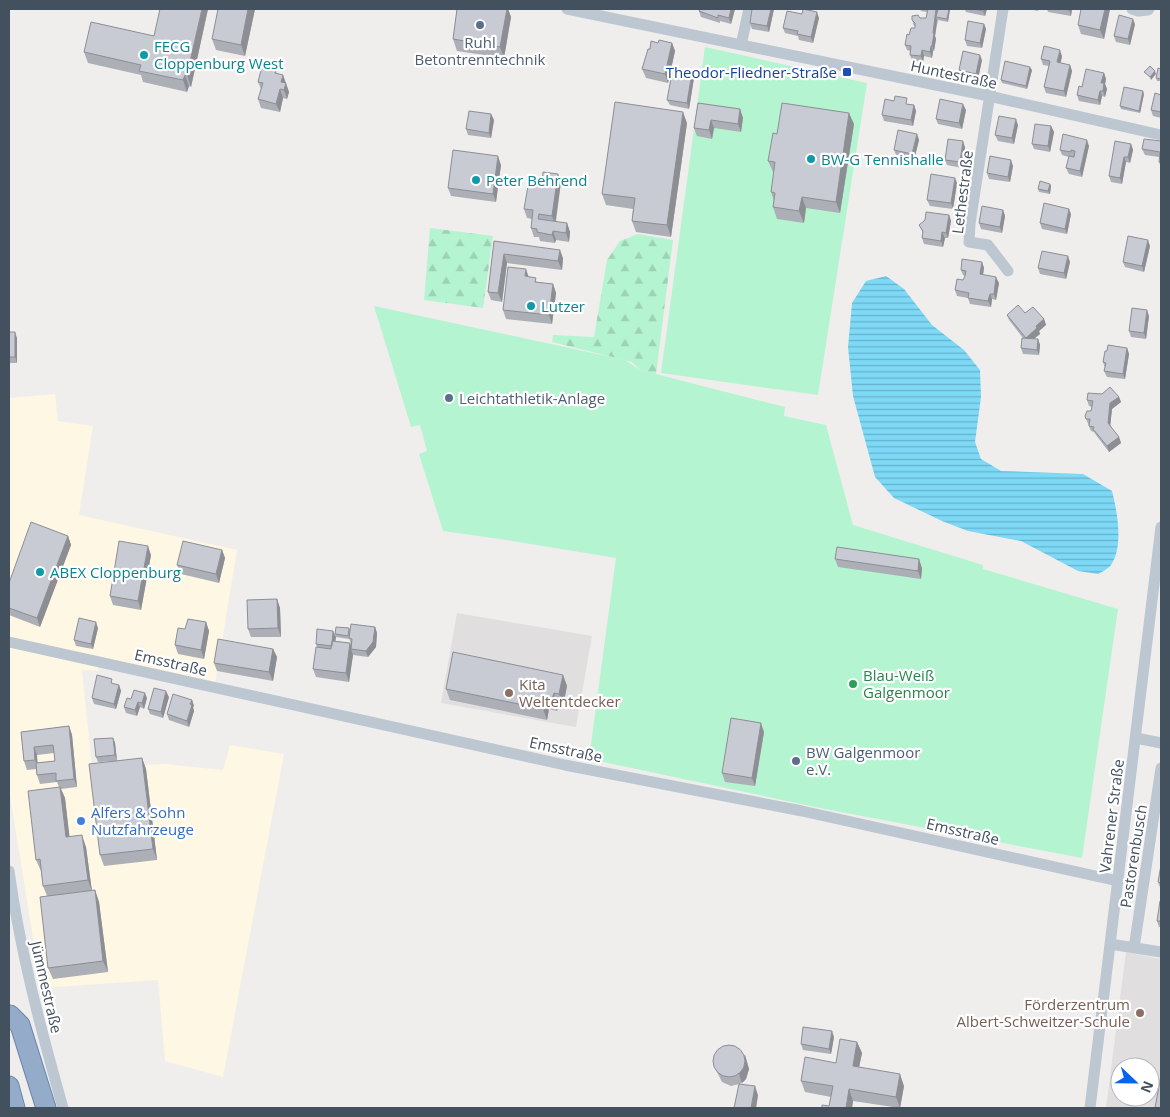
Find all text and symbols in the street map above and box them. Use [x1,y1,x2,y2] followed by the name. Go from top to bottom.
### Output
[474,19,486,31] marker: Ruhl Betontrenntechnik
[414,32,546,69] place label: Ruhl Betontrenntechnik
[154,36,284,73] place label: FECG Cloppenburg West
[138,49,150,61] marker: FECG Cloppenburg West
[909,55,999,93] street label: Huntestraße
[666,62,837,82] place label: Theodor-Fliedner-Straße
[841,66,853,78] marker: Theodor-Fliedner-Straße
[821,149,944,169] place label: BW-G Tennishalle
[947,149,977,235] street label: Lethestraße
[805,153,817,165] marker: BW-G Tennishalle
[486,170,587,190] place label: Peter Behrend
[470,174,482,186] marker: Peter Behrend
[541,296,585,316] place label: Lutzer
[525,300,537,312] marker: Lutzer
[459,388,605,408] place label: Leichtathletik-Anlage
[443,392,455,404] marker: Leichtathletik-Anlage
[50,562,181,582] place label: ABEX Cloppenburg
[34,566,46,578] marker: ABEX Cloppenburg
[133,644,209,680] street label: Emsstraße
[863,665,950,702] place label: Blau-Weiß Galgenmoor
[519,674,621,711] place label: Kita Weltentdecker
[847,678,859,690] marker: Blau-Weiß Galgenmoor
[503,687,515,699] marker: Kita Weltentdecker
[528,732,604,766] street label: Emsstraße
[806,742,920,779] place label: BW Galgenmoor e.V.
[790,755,802,767] marker: BW Galgenmoor e.V.
[1094,758,1128,874] street label: Vahrener Straße
[91,802,194,839] place label: Alfers & Sohn Nutzfahrzeuge
[1115,803,1151,909] street label: Pastorenbusch
[925,813,1001,849] street label: Emsstraße
[75,815,87,827] marker: Alfers & Sohn Nutzfahrzeuge
[26,937,67,1035] street label: Jümmestraße
[957,994,1130,1031] place label: Förderzentrum Albert-Schweitzer-Schule
[1134,1007,1146,1019] marker: Förderzentrum Albert-Schweitzer-Schule
[1110,1057,1160,1107] north arrow
[1137,1078,1158,1096] text: N

